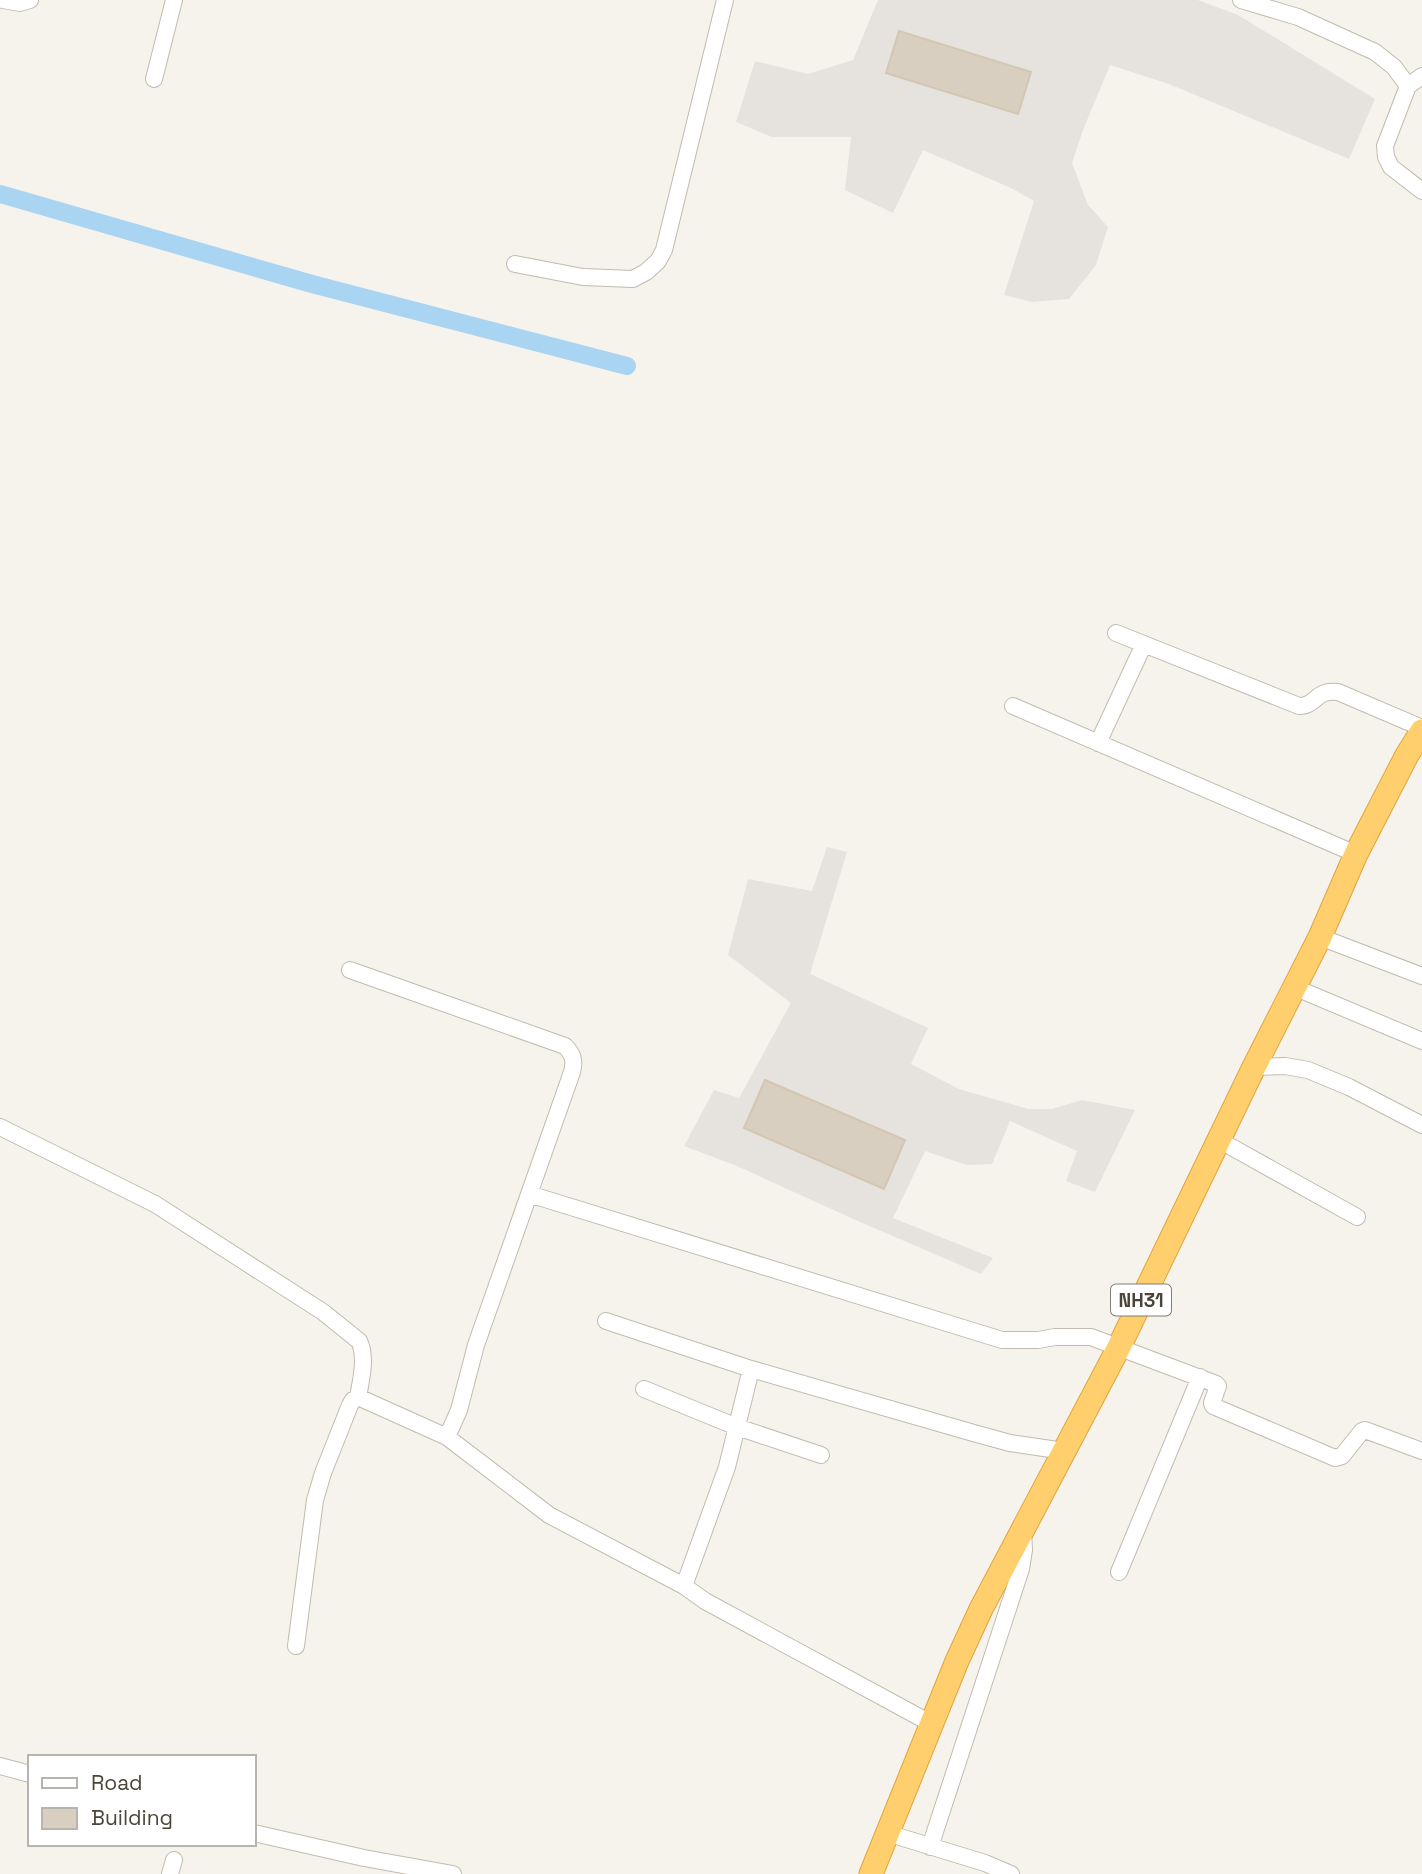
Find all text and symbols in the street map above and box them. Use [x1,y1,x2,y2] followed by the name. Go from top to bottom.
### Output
[1111,1284,1171,1316] road number: NH31
[28,1755,256,1846] legend
[91,1769,143,1796] text: Road
[91,1804,173,1831] text: Building

